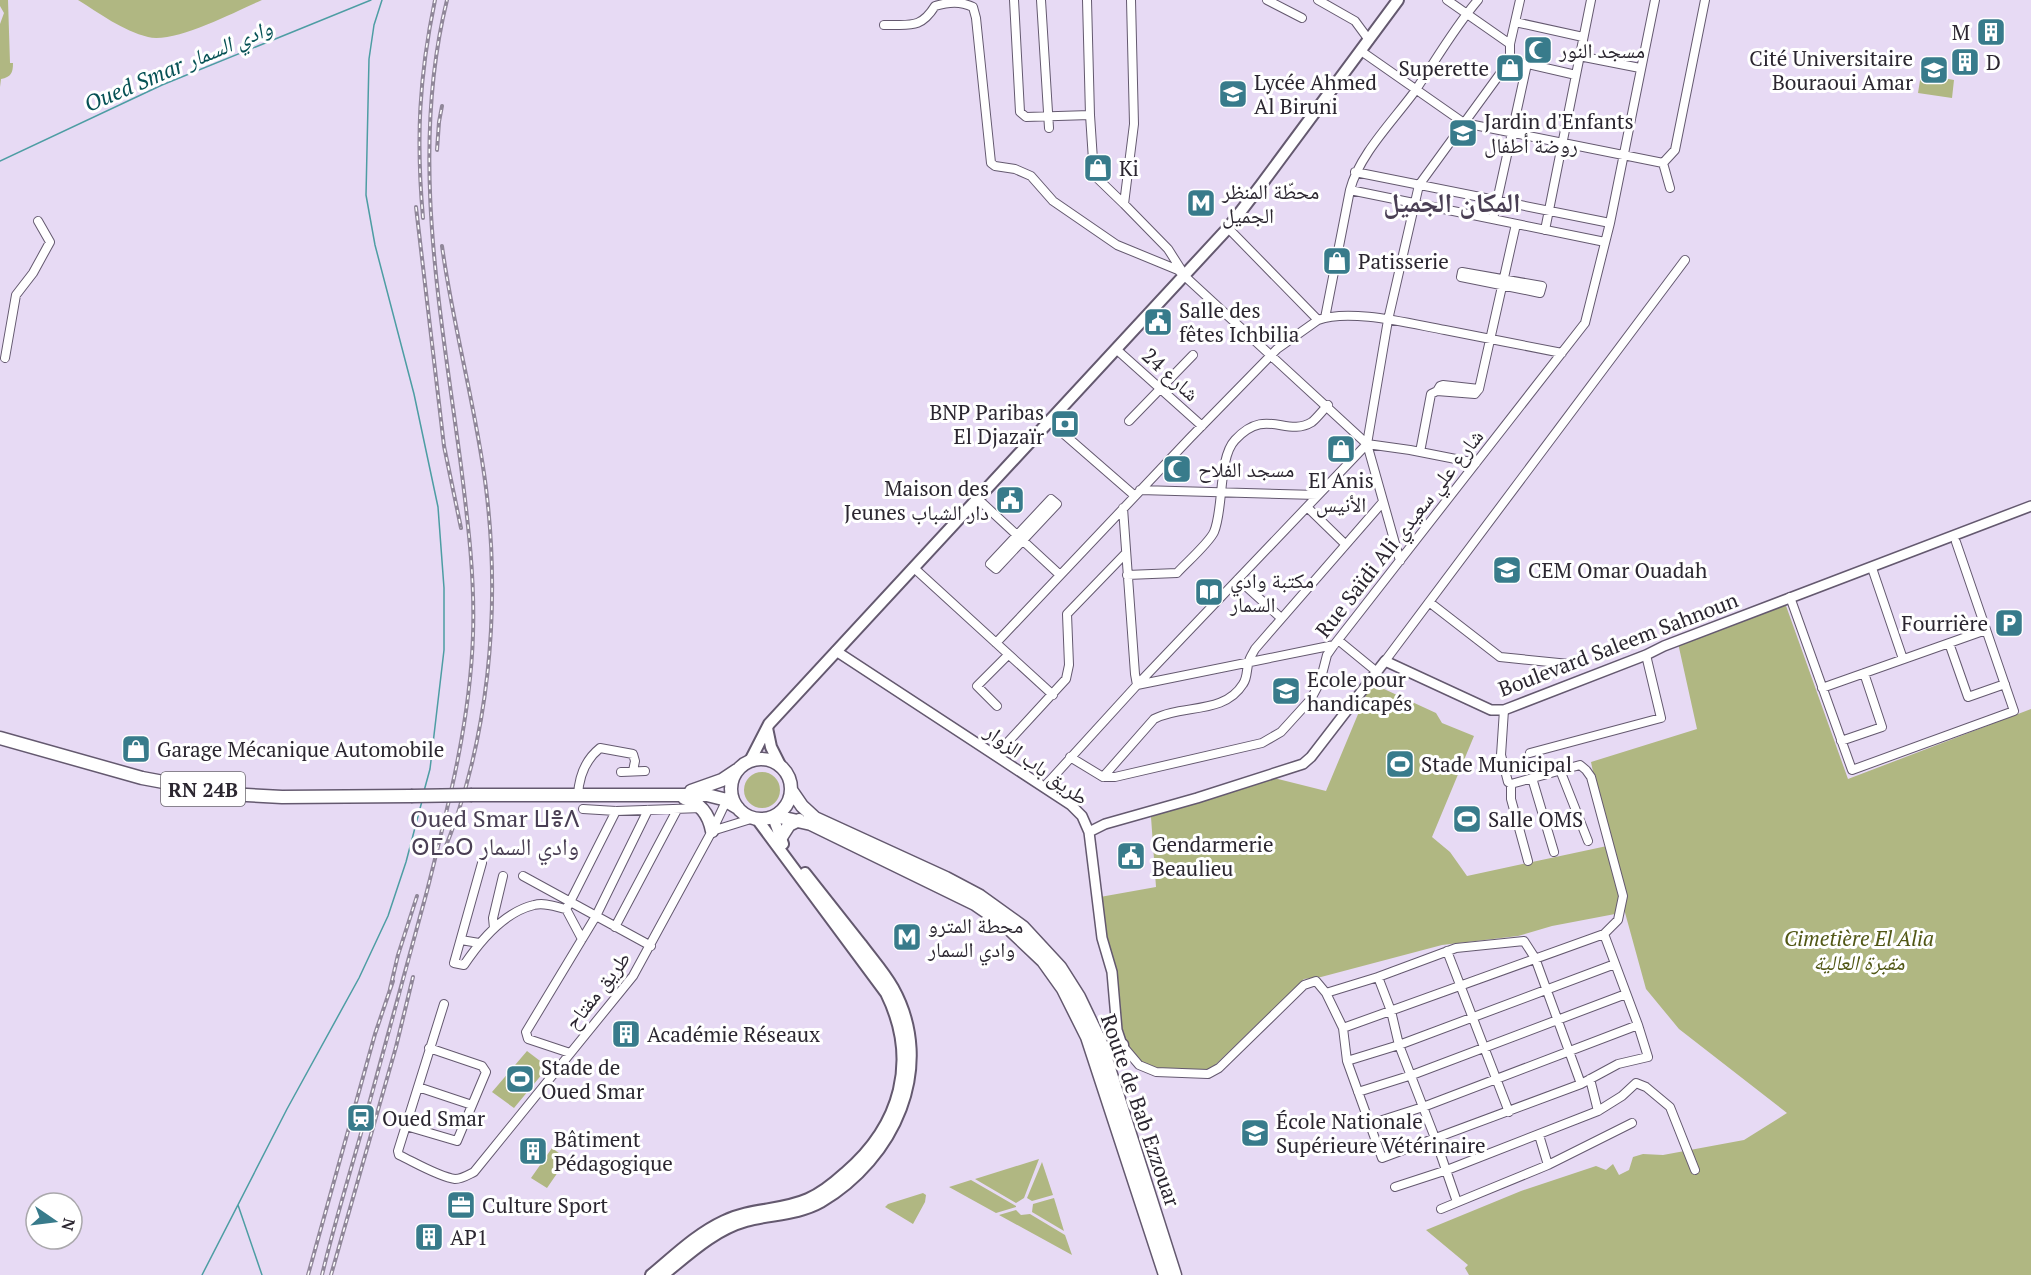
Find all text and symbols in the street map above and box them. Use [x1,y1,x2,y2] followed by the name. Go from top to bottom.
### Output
[80,12,278,121] water label: Oued Smar وادي السمار
[1975,16,2007,48] building icon: M
[1952,18,1970,46] place label: M
[1522,34,1554,66] mosque icon: مسجد النور
[1558,36,1645,64] place label: مسجد النور
[1749,44,1913,96] place label: Cité Universitaire Bouraoui Amar
[1949,46,1981,78] building icon: D
[1986,48,2001,76] place label: D
[1494,52,1526,84] shop icon: Superette
[1398,54,1489,82] place label: Superette
[1918,54,1950,86] school or university icon: Cité Universitaire Bouraoui Amar
[1254,68,1377,120] place label: Lycée Ahmed Al Biruni
[1217,78,1249,110] school or university icon: Lycée Ahmed Al Biruni
[1484,107,1634,159] place label: Jardin d'Enfants روضة أطفال
[1447,117,1479,149] school or university icon: Jardin d'Enfants روضة أطفال
[1082,152,1114,184] shop icon: Ki
[1119,154,1139,182] place label: Ki
[1221,177,1319,229] place label: محطّة المنظر الجميل
[1383,184,1521,220] district label: المكان الجميل
[1185,187,1217,219] metro station icon: محطّة المنظر الجميل
[1321,245,1353,277] shop icon: Patisserie
[1358,247,1449,275] place label: Patisserie
[1179,296,1300,348] place label: Salle des fêtes Ichbilia
[1142,306,1174,338] public building icon: Salle des fêtes Ichbilia
[1137,341,1205,407] street label: شارع 24
[929,398,1044,450] place label: BNP Paribas El Djazaïr
[1049,408,1081,440] bank icon: BNP Paribas El Djazaïr
[1309,423,1492,645] street label: Rue Saïdi Ali شارع علي سعيدي
[1325,433,1357,465] shop icon: El Anis الأنيس
[1161,453,1193,485] mosque icon: مسجد الفلاح
[1198,455,1294,483] place label: مسجد الفلاح
[1308,466,1374,518] place label: El Anis الأنيس
[844,474,989,526] place label: Maison des Jeunes دار الشباب
[994,484,1026,516] public building icon: Maison des Jeunes دار الشباب
[1491,554,1523,586] school or university icon: CEM Omar Ouadah
[1528,556,1707,584] place label: CEM Omar Ouadah
[1229,566,1314,618] place label: مكتبة وادي السمار
[1193,576,1225,608] library icon: مكتبة وادي السمار
[1494,585,1742,703] street label: Boulevard Saleem Sahnoun
[1993,607,2025,639] parking icon: Fourrière
[1901,609,1988,637] place label: Fourrière
[1307,665,1412,717] place label: Ecole pour handicapés
[1270,675,1302,707] school or university icon: Ecole pour handicapés
[979,716,1094,811] street label: طريق باب الزوار
[120,733,152,765] shop icon: Garage Mécanique Automobile
[157,735,444,763] place label: Garage Mécanique Automobile
[1384,748,1416,780] sports icon: Stade Municipal
[1421,750,1572,778] place label: Stade Municipal
[161,772,245,806] road number: RN 24B
[410,802,580,866] district label: Oued Smar ⵡⴻⴷ ⵙⵎⴰⵔ وادي السمار
[1451,803,1483,835] sports icon: Salle OMS
[1488,805,1583,833] place label: Salle OMS
[1152,830,1273,882] place label: Gendarmerie Beaulieu
[1115,840,1147,872] public building icon: Gendarmerie Beaulieu
[927,911,1023,966] place label: محطة المترو وادي السمار
[891,921,923,953] metro station icon: محطة المترو وادي السمار
[1784,924,1934,976] park label: Cimetière El Alia مقبرة العالية
[558,945,636,1035] street label: طريق مفتاح
[1095,1010,1187,1210] street label: Route de Bab Ezzouar
[610,1018,642,1050] building icon: Académie Réseaux
[647,1020,820,1048] place label: Académie Réseaux
[541,1053,644,1105] place label: Stade de Oued Smar
[504,1063,536,1095] sports icon: Stade de Oued Smar
[345,1102,377,1134] station icon: Oued Smar
[382,1104,485,1132] place label: Oued Smar
[1276,1107,1486,1159] place label: École Nationale Supérieure Vétérinaire
[1239,1117,1271,1149] school or university icon: École Nationale Supérieure Vétérinaire
[554,1125,673,1177] place label: Bâtiment Pédagogique
[517,1135,549,1167] building icon: Bâtiment Pédagogique
[445,1189,477,1221] office icon: Culture Sport
[24,1191,84,1251] north arrow
[482,1191,608,1219] place label: Culture Sport
[56,1216,81,1233] text: N
[413,1221,445,1253] building icon: AP1
[450,1223,488,1251] place label: AP1

